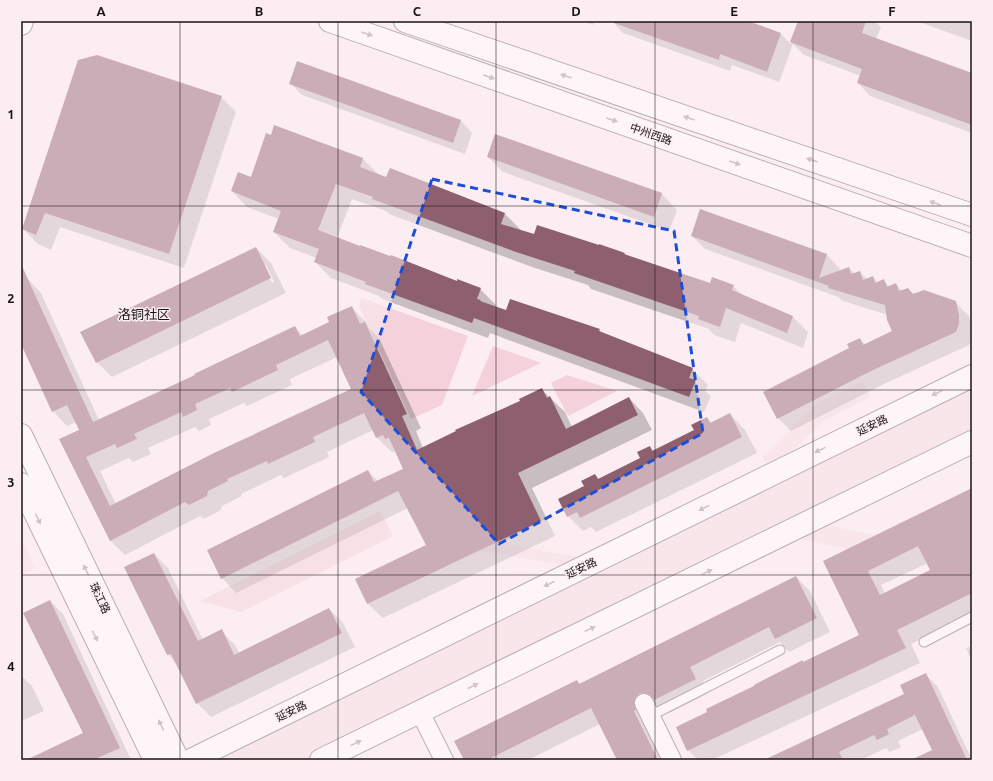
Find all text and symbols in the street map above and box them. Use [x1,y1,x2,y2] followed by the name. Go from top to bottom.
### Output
[96,4,106,18] text: A
[255,4,264,18] text: B
[413,4,422,18] text: C
[571,4,581,18] text: D
[730,4,738,18] text: E
[888,4,896,18] text: F
[361,31,373,37] one-way arrow
[560,73,572,79] one-way arrow
[484,74,496,80] one-way arrow
[7,107,15,121] text: 1
[683,115,695,121] one-way arrow
[606,117,618,123] one-way arrow
[628,121,674,147] street label: 中州西路
[806,157,818,163] one-way arrow
[729,160,741,166] one-way arrow
[929,199,941,205] one-way arrow
[7,291,15,305] text: 2
[118,307,170,321] district label: 洛铜社区
[931,390,943,396] one-way arrow
[855,412,889,438] street label: 延安路
[815,447,826,453] one-way arrow
[7,475,15,489] text: 3
[698,505,709,511] one-way arrow
[35,513,41,524] one-way arrow
[564,555,598,581] street label: 延安路
[83,564,89,576] one-way arrow
[701,569,712,575] one-way arrow
[544,580,555,587] one-way arrow
[87,581,113,615] street label: 珠江路
[584,626,596,632] one-way arrow
[92,630,98,641] one-way arrow
[7,659,15,673] text: 4
[468,683,479,689] one-way arrow
[274,698,308,724] street label: 延安路
[158,719,164,731] one-way arrow
[351,740,362,746] one-way arrow

